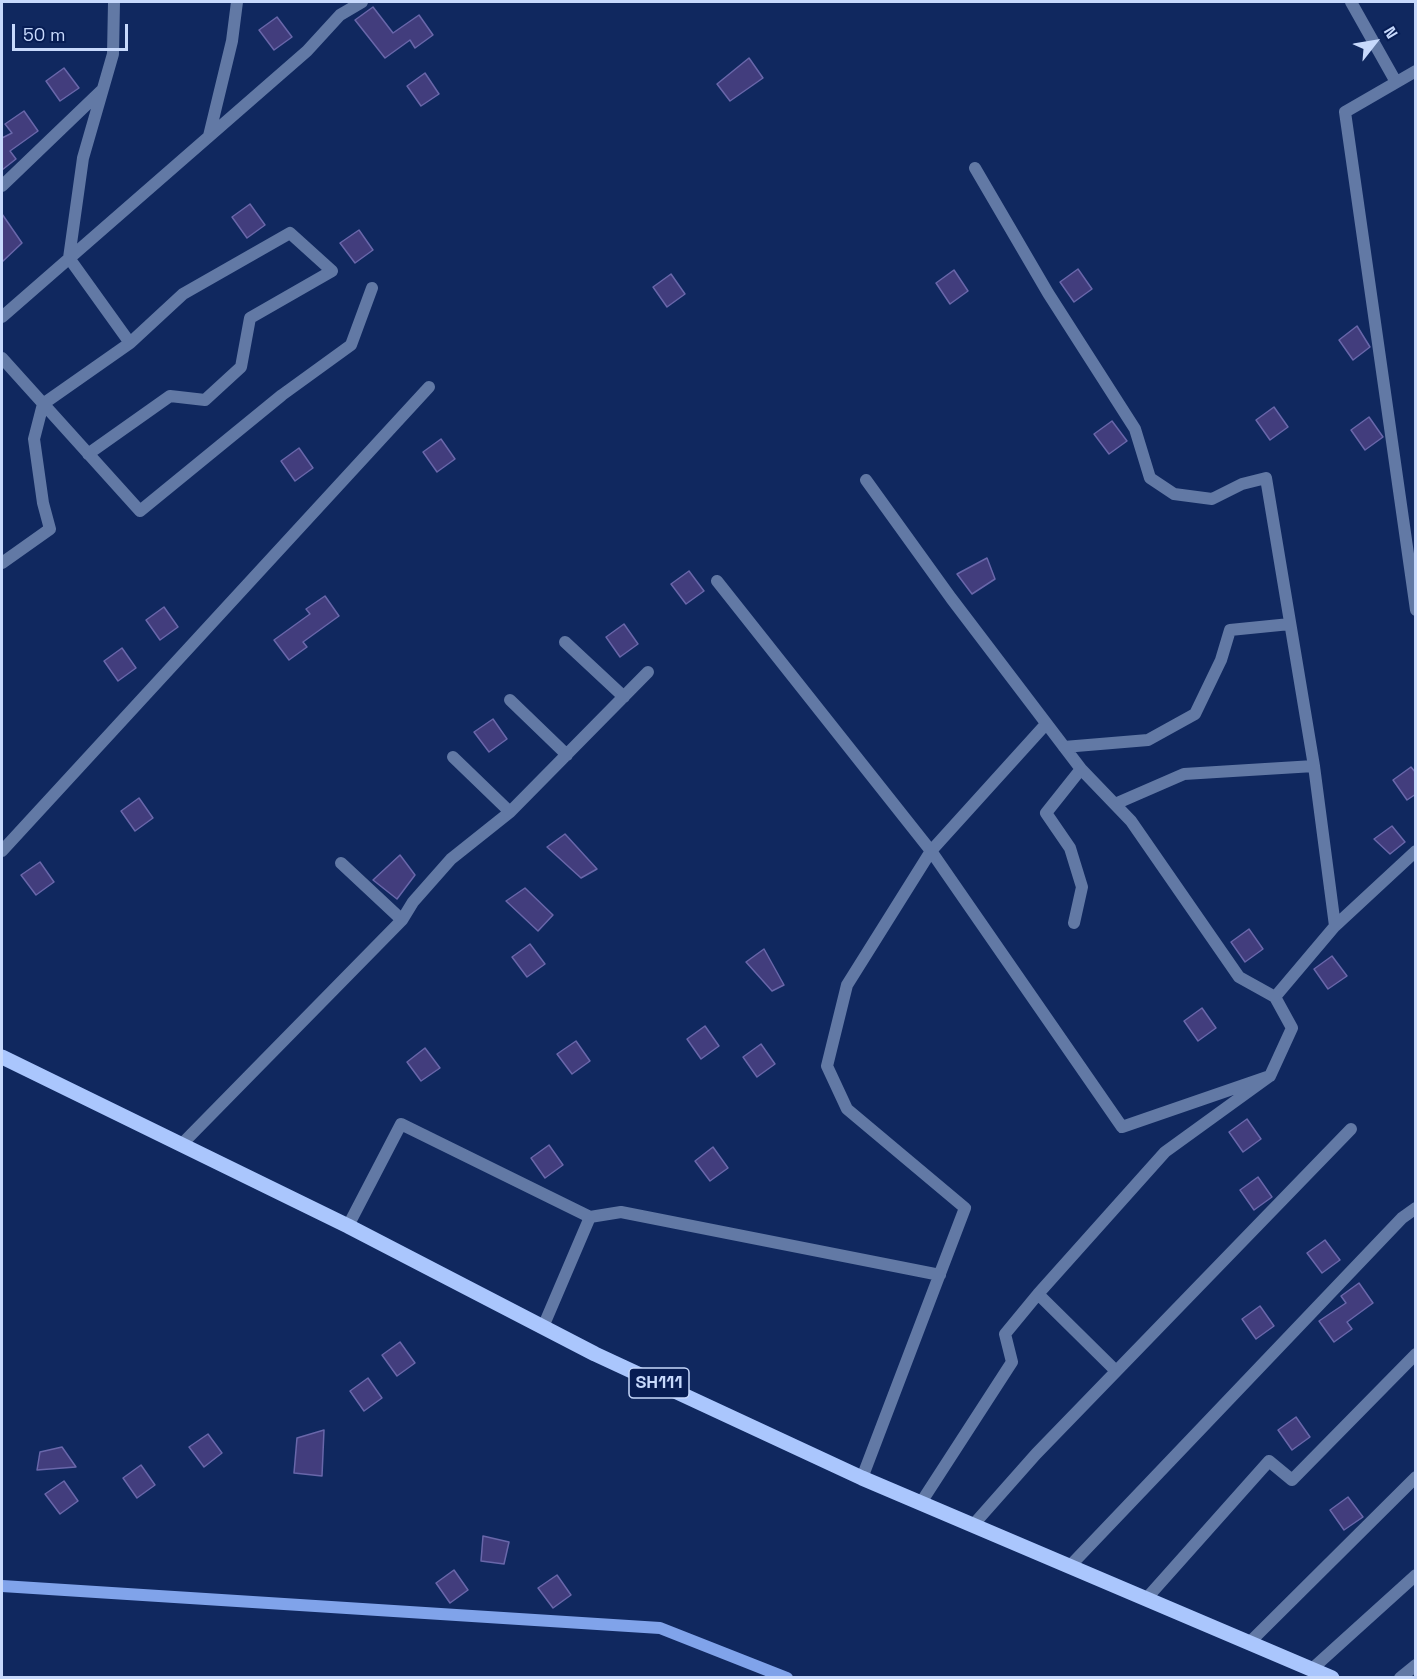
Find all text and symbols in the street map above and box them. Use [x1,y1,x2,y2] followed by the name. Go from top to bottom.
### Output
[15,12,130,50] scale bar
[1345,12,1405,72] north arrow
[1379,22,1403,42] text: N
[23,23,65,46] text: 50 m
[629,1368,689,1398] road number: SH111

